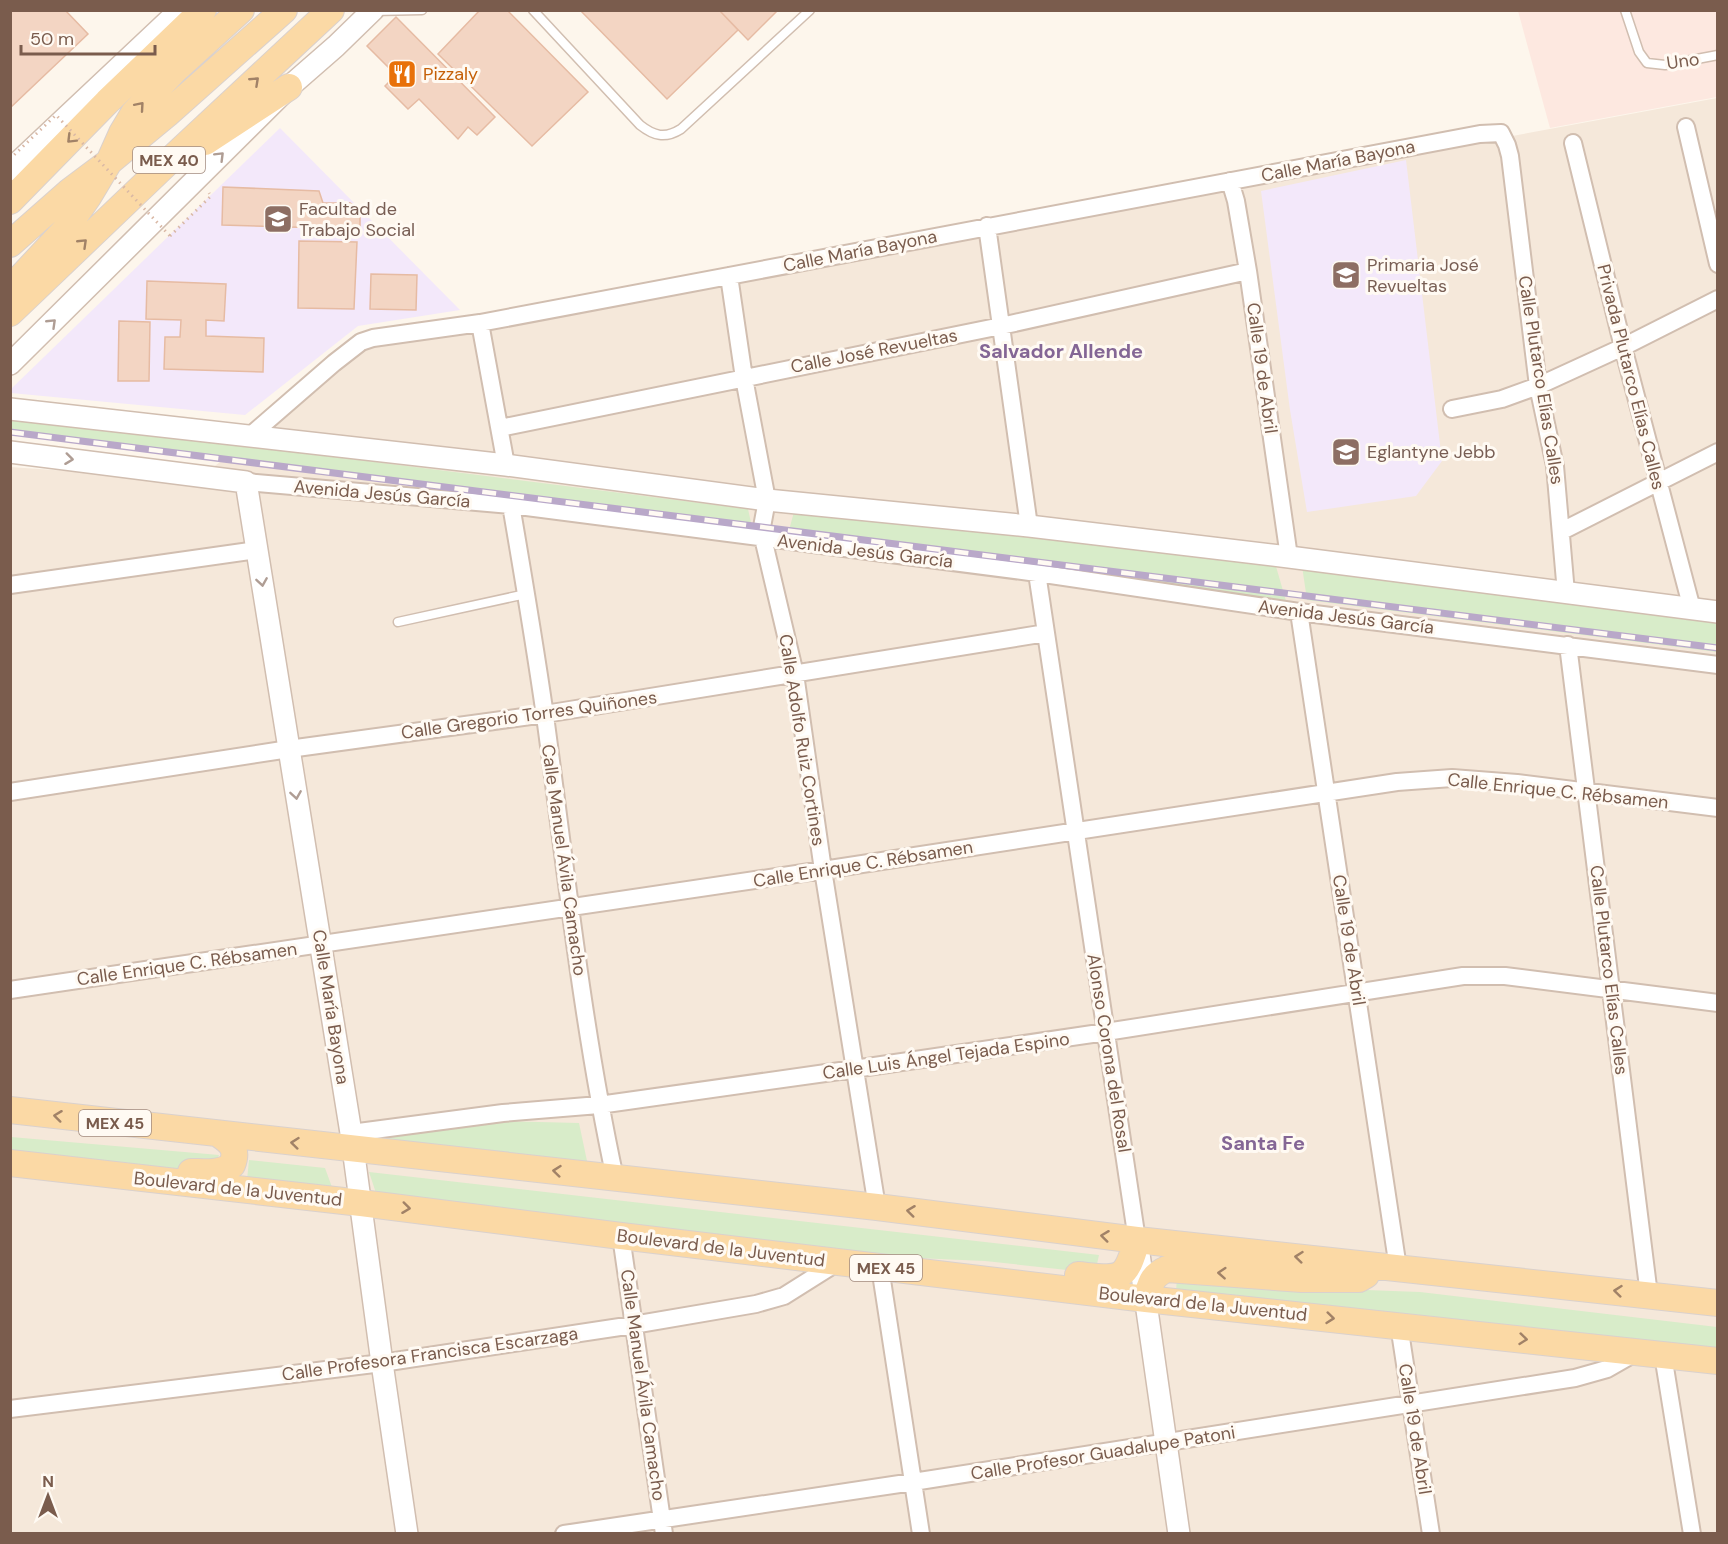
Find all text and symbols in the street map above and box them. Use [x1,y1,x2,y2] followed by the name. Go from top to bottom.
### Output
[21,18,154,56] scale bar
[30,27,74,51] text: 50 m
[1665,47,1701,75] street label: Uno
[386,58,418,90] restaurant icon: Pizzaly
[423,62,478,86] place label: Pizzaly
[248,77,259,88] one-way arrow
[133,102,144,113] one-way arrow
[67,132,78,143] one-way arrow
[1259,134,1417,188] street label: Calle María Bayona
[133,147,205,173] road number: MEX 40
[213,152,224,163] one-way arrow
[299,197,415,242] place label: Facultad de Trabajo Social
[262,203,294,235] school or university icon: Facultad de Trabajo Social
[781,224,939,278] street label: Calle María Bayona
[75,240,86,251] one-way arrow
[1367,253,1479,298] place label: Primaria José Revueltas
[1330,259,1362,291] school or university icon: Primaria José Revueltas
[1591,262,1671,492] street label: Privada Plutarco Elías Calles
[1513,274,1569,486] street label: Calle Plutarco Elías Calles
[1241,301,1283,435] street label: Calle 19 de Abril
[45,320,56,331] one-way arrow
[789,323,959,379] street label: Calle José Revueltas
[979,338,1143,364] district label: Salvador Allende
[1330,436,1362,468] school or university icon: Eglantyne Jebb
[1367,440,1496,464] place label: Eglantyne Jebb
[64,453,73,465] one-way arrow
[293,474,471,514] street label: Avenida Jesús García
[776,528,954,574] street label: Avenida Jesús García
[255,576,268,586] one-way arrow
[1257,594,1435,640] street label: Avenida Jesús García
[773,632,831,848] street label: Calle Adolfo Ruiz Cortines
[400,685,658,745] street label: Calle Gregorio Torres Quiñones
[536,743,592,977] street label: Calle Manuel Ávila Camacho
[1446,767,1670,815] street label: Calle Enrique C. Rébsamen
[290,790,302,800] one-way arrow
[751,835,975,893] street label: Calle Enrique C. Rébsamen
[1584,864,1634,1076] street label: Calle Plutarco Elías Calles
[1327,873,1371,1007] street label: Calle 19 de Abril
[307,928,355,1086] street label: Calle María Bayona
[75,937,299,991] street label: Calle Enrique C. Rébsamen
[1081,952,1137,1154] street label: Alonso Corona del Rosal
[821,1027,1071,1085] street label: Calle Luis Ángel Tejada Espino
[53,1110,62,1123] one-way arrow
[79,1110,151,1136] road number: MEX 45
[1221,1130,1305,1156] district label: Santa Fe
[290,1137,299,1150] one-way arrow
[553,1165,562,1178] one-way arrow
[133,1166,343,1212] street label: Boulevard de la Juventud
[401,1202,411,1214] one-way arrow
[907,1206,916,1218] one-way arrow
[616,1223,826,1273] street label: Boulevard de la Juventud
[1100,1231,1109,1243] one-way arrow
[1294,1252,1303,1264] one-way arrow
[850,1255,922,1281] road number: MEX 45
[1218,1267,1227,1280] one-way arrow
[615,1268,671,1502] street label: Calle Manuel Ávila Camacho
[1098,1281,1308,1327] street label: Boulevard de la Juventud
[1613,1285,1622,1298] one-way arrow
[1325,1311,1334,1324] one-way arrow
[280,1321,580,1387] street label: Calle Profesora Francisca Escarzaga
[1519,1333,1528,1345] one-way arrow
[1393,1362,1437,1496] street label: Calle 19 de Abril
[969,1420,1237,1486] street label: Calle Profesor Guadalupe Patoni
[18,1466,78,1526] north arrow
[42,1471,54,1492] text: N

